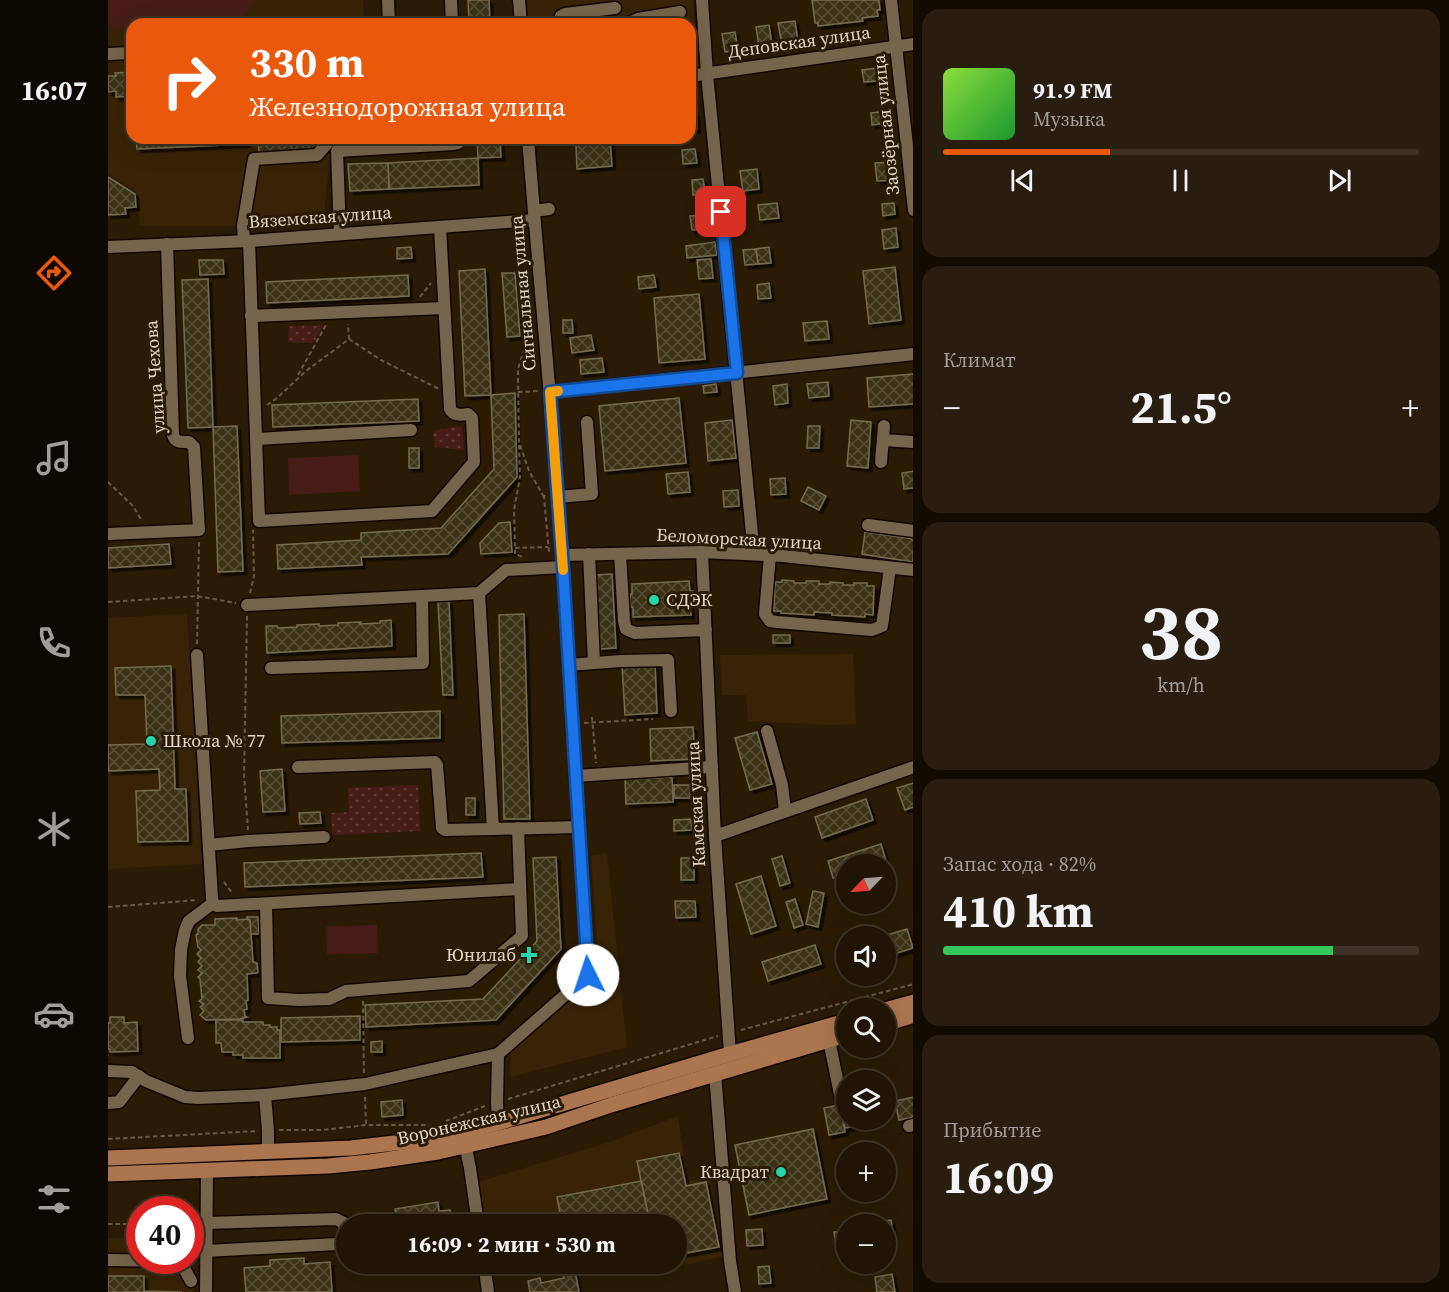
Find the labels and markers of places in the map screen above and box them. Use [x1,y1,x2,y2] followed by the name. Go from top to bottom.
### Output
[695,186,746,237] pin
[666,587,712,612] place label: СДЭК
[647,593,661,607] marker: СДЭК
[163,728,265,753] place label: Школа № 77
[144,734,158,748] marker: Школа № 77
[446,942,516,967] place label: Юнилаб
[520,946,538,964] marker: Юнилаб
[700,1159,769,1184] place label: Квадрат
[774,1165,788,1179] marker: Квадрат

